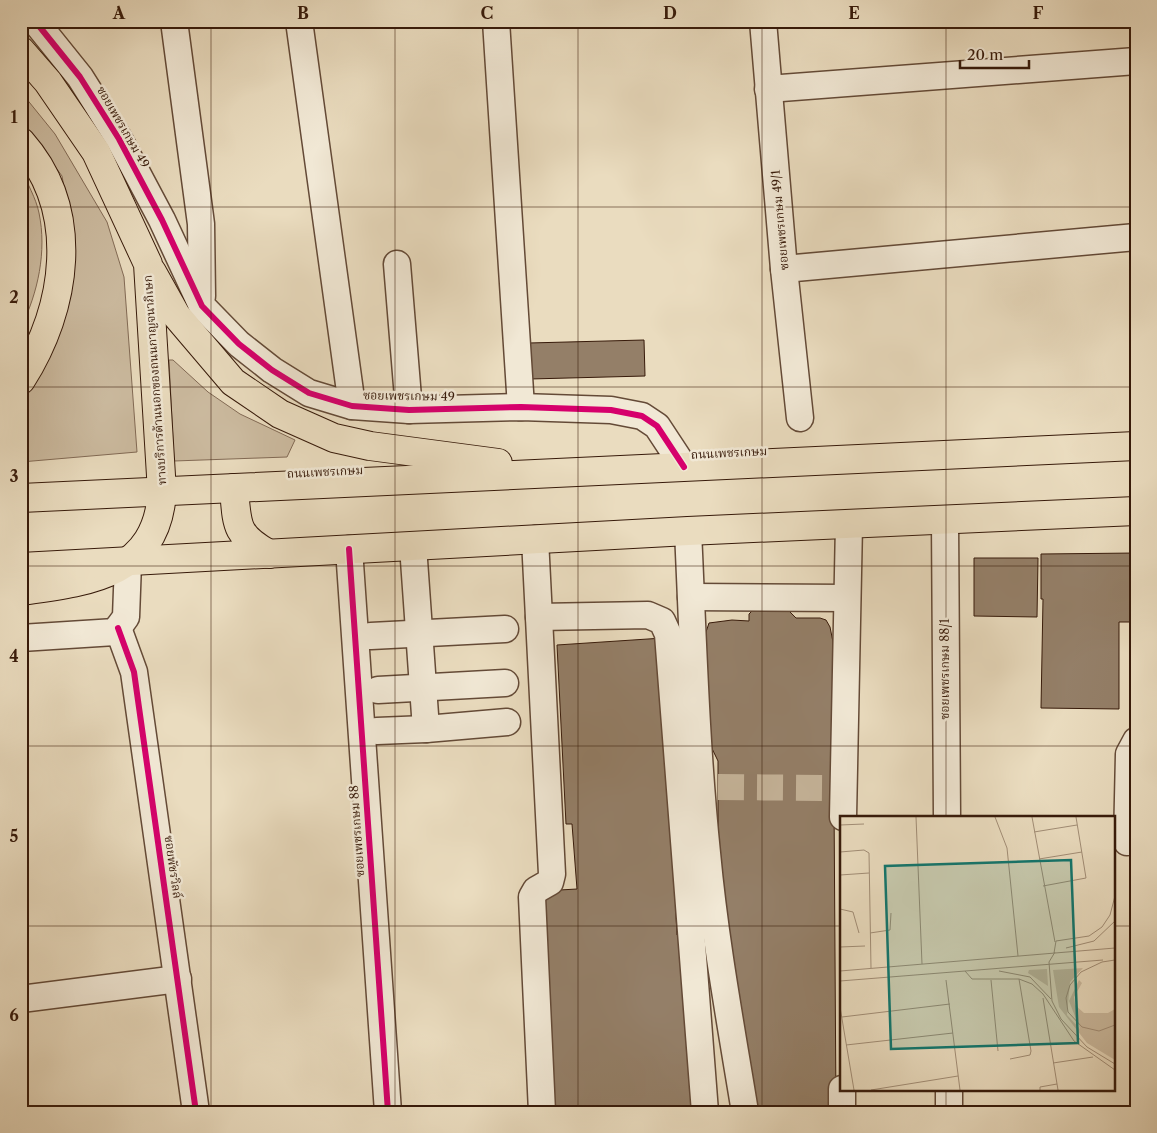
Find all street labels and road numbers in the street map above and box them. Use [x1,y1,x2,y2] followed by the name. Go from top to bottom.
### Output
[94,83,153,170] street label: ซอยเพชรเกษม 49
[768,169,791,271] street label: ซอยเพชรเกษม 49/1
[140,275,169,485] street label: ทางบริการด้านนอกของถนนกาญจนาภิเษก
[363,387,455,404] street label: ซอยเพชรเกษม 49
[690,443,768,462] street label: ถนนเพชรเกษม
[286,462,364,481] street label: ถนนเพชรเกษม
[937,618,952,720] street label: ซอยเพชรเกษม 88/1
[346,785,367,877] street label: ซอยเพชรเกษม 88
[162,834,185,899] street label: ซอยพัชรวิลล์

